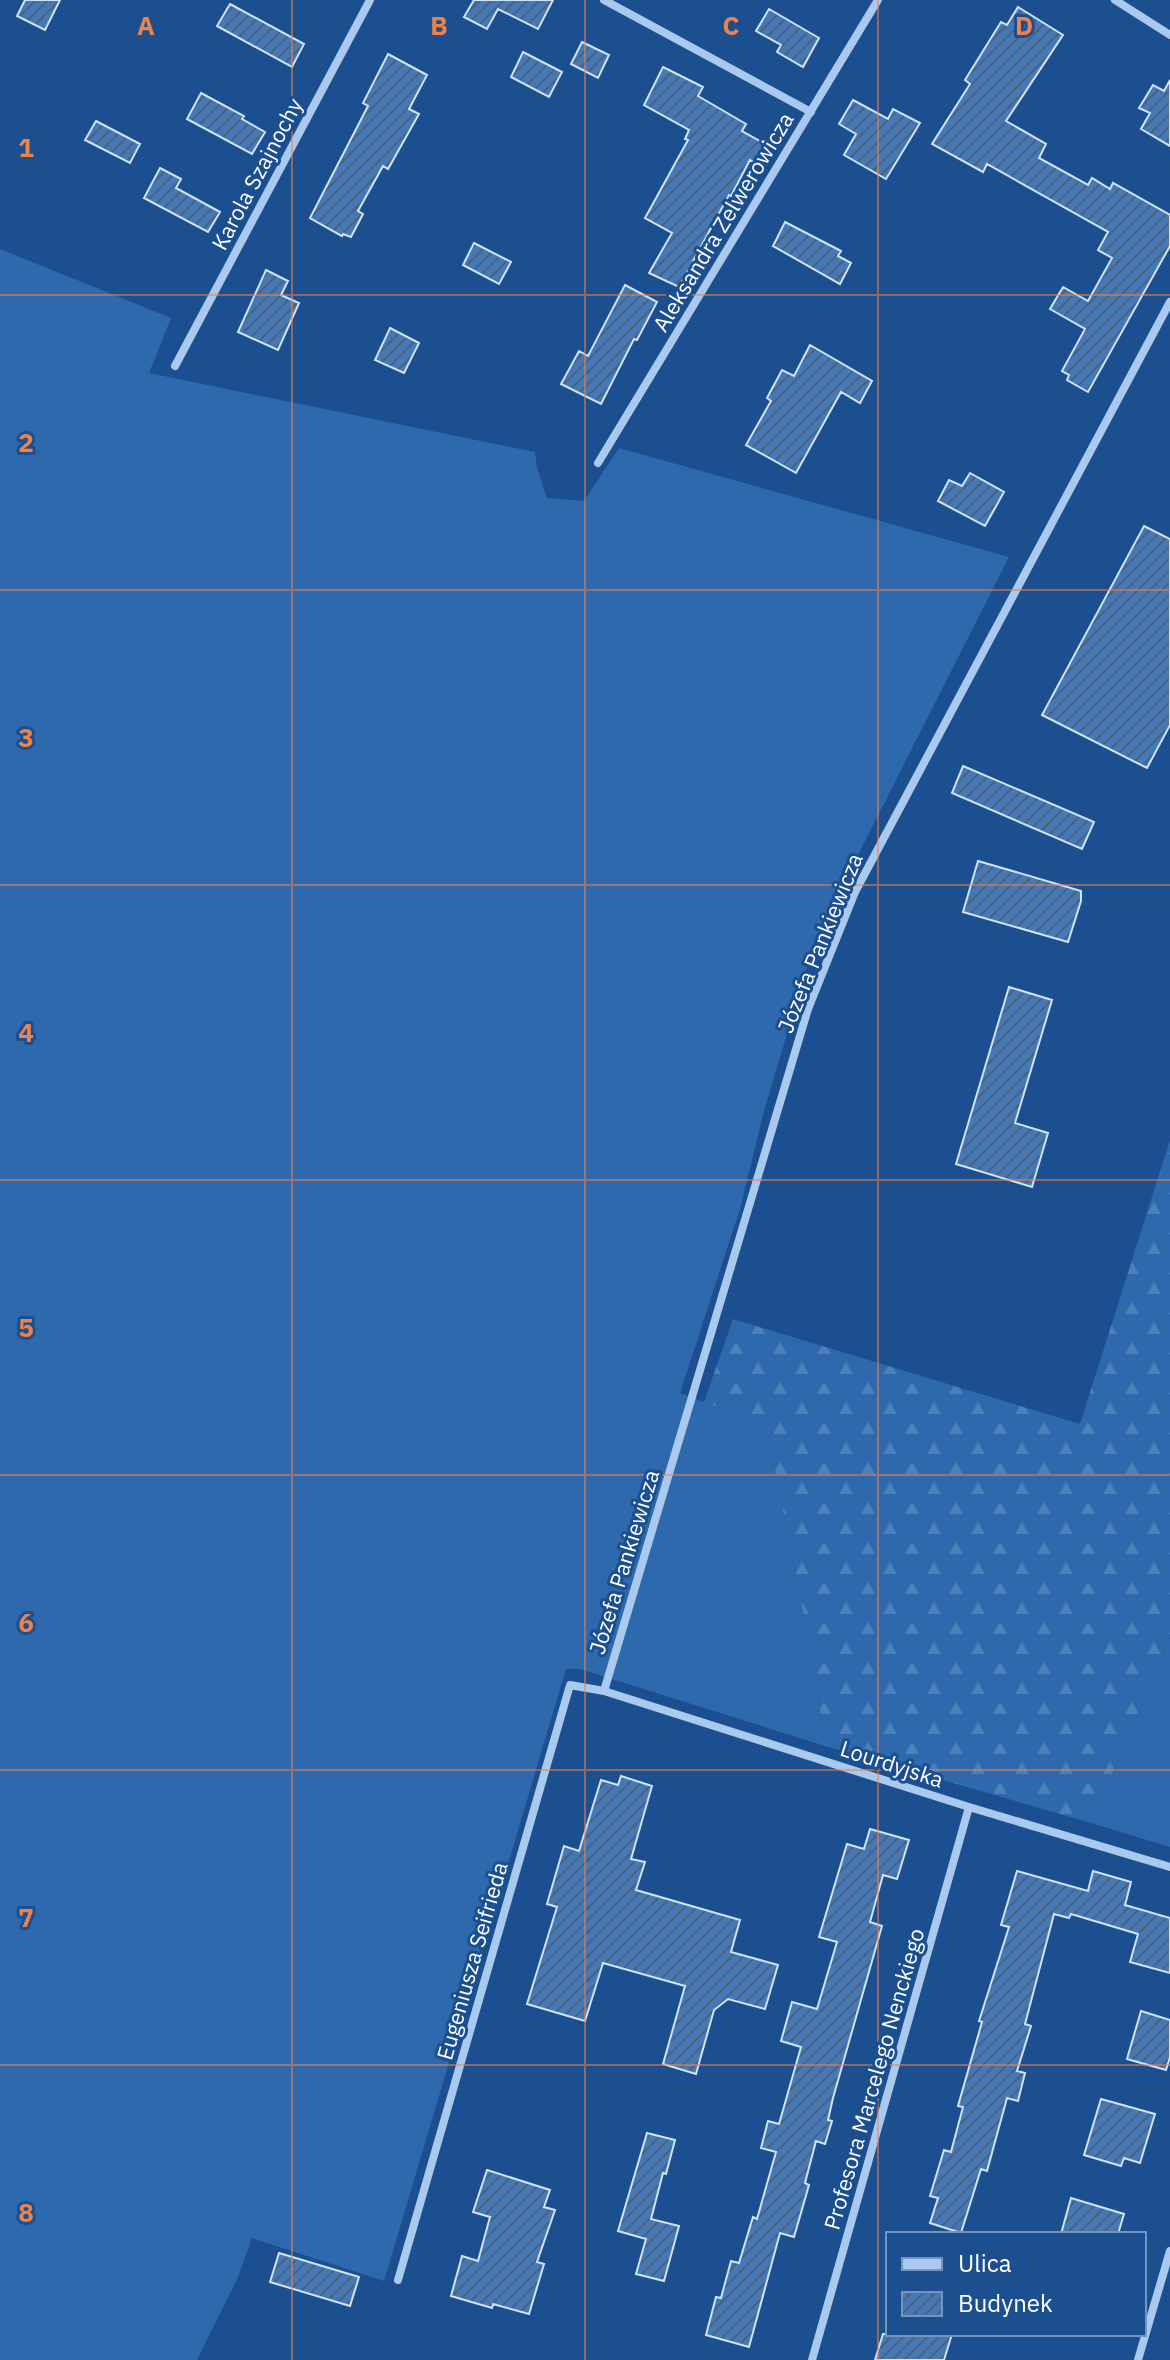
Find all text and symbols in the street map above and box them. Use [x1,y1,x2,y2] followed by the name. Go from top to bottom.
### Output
[137,8,155,42] text: A
[430,8,448,42] text: B
[723,8,740,42] text: C
[1015,8,1033,42] text: D
[204,93,309,255] street label: Karola Szajnochy
[645,106,800,337] street label: Aleksandra Zelwerowicza
[18,130,34,164] text: 1
[18,425,34,459] text: 2
[18,720,34,754] text: 3
[770,848,869,1037] street label: Józefa Pankiewicza
[18,1015,34,1049] text: 4
[18,1310,34,1344] text: 5
[582,1466,665,1658] street label: Józefa Pankiewicza
[18,1605,34,1639] text: 6
[837,1733,948,1794] street label: Lourdyjska
[429,1858,514,2063] street label: Eugeniusza Seifrieda
[18,1900,34,1934] text: 7
[817,1925,930,2233] street label: Profesora Marcelego Nenckiego
[18,2195,34,2229] text: 8
[886,2232,1146,2336] legend
[958,2247,1012,2279] text: Ulica
[958,2287,1053,2319] text: Budynek

